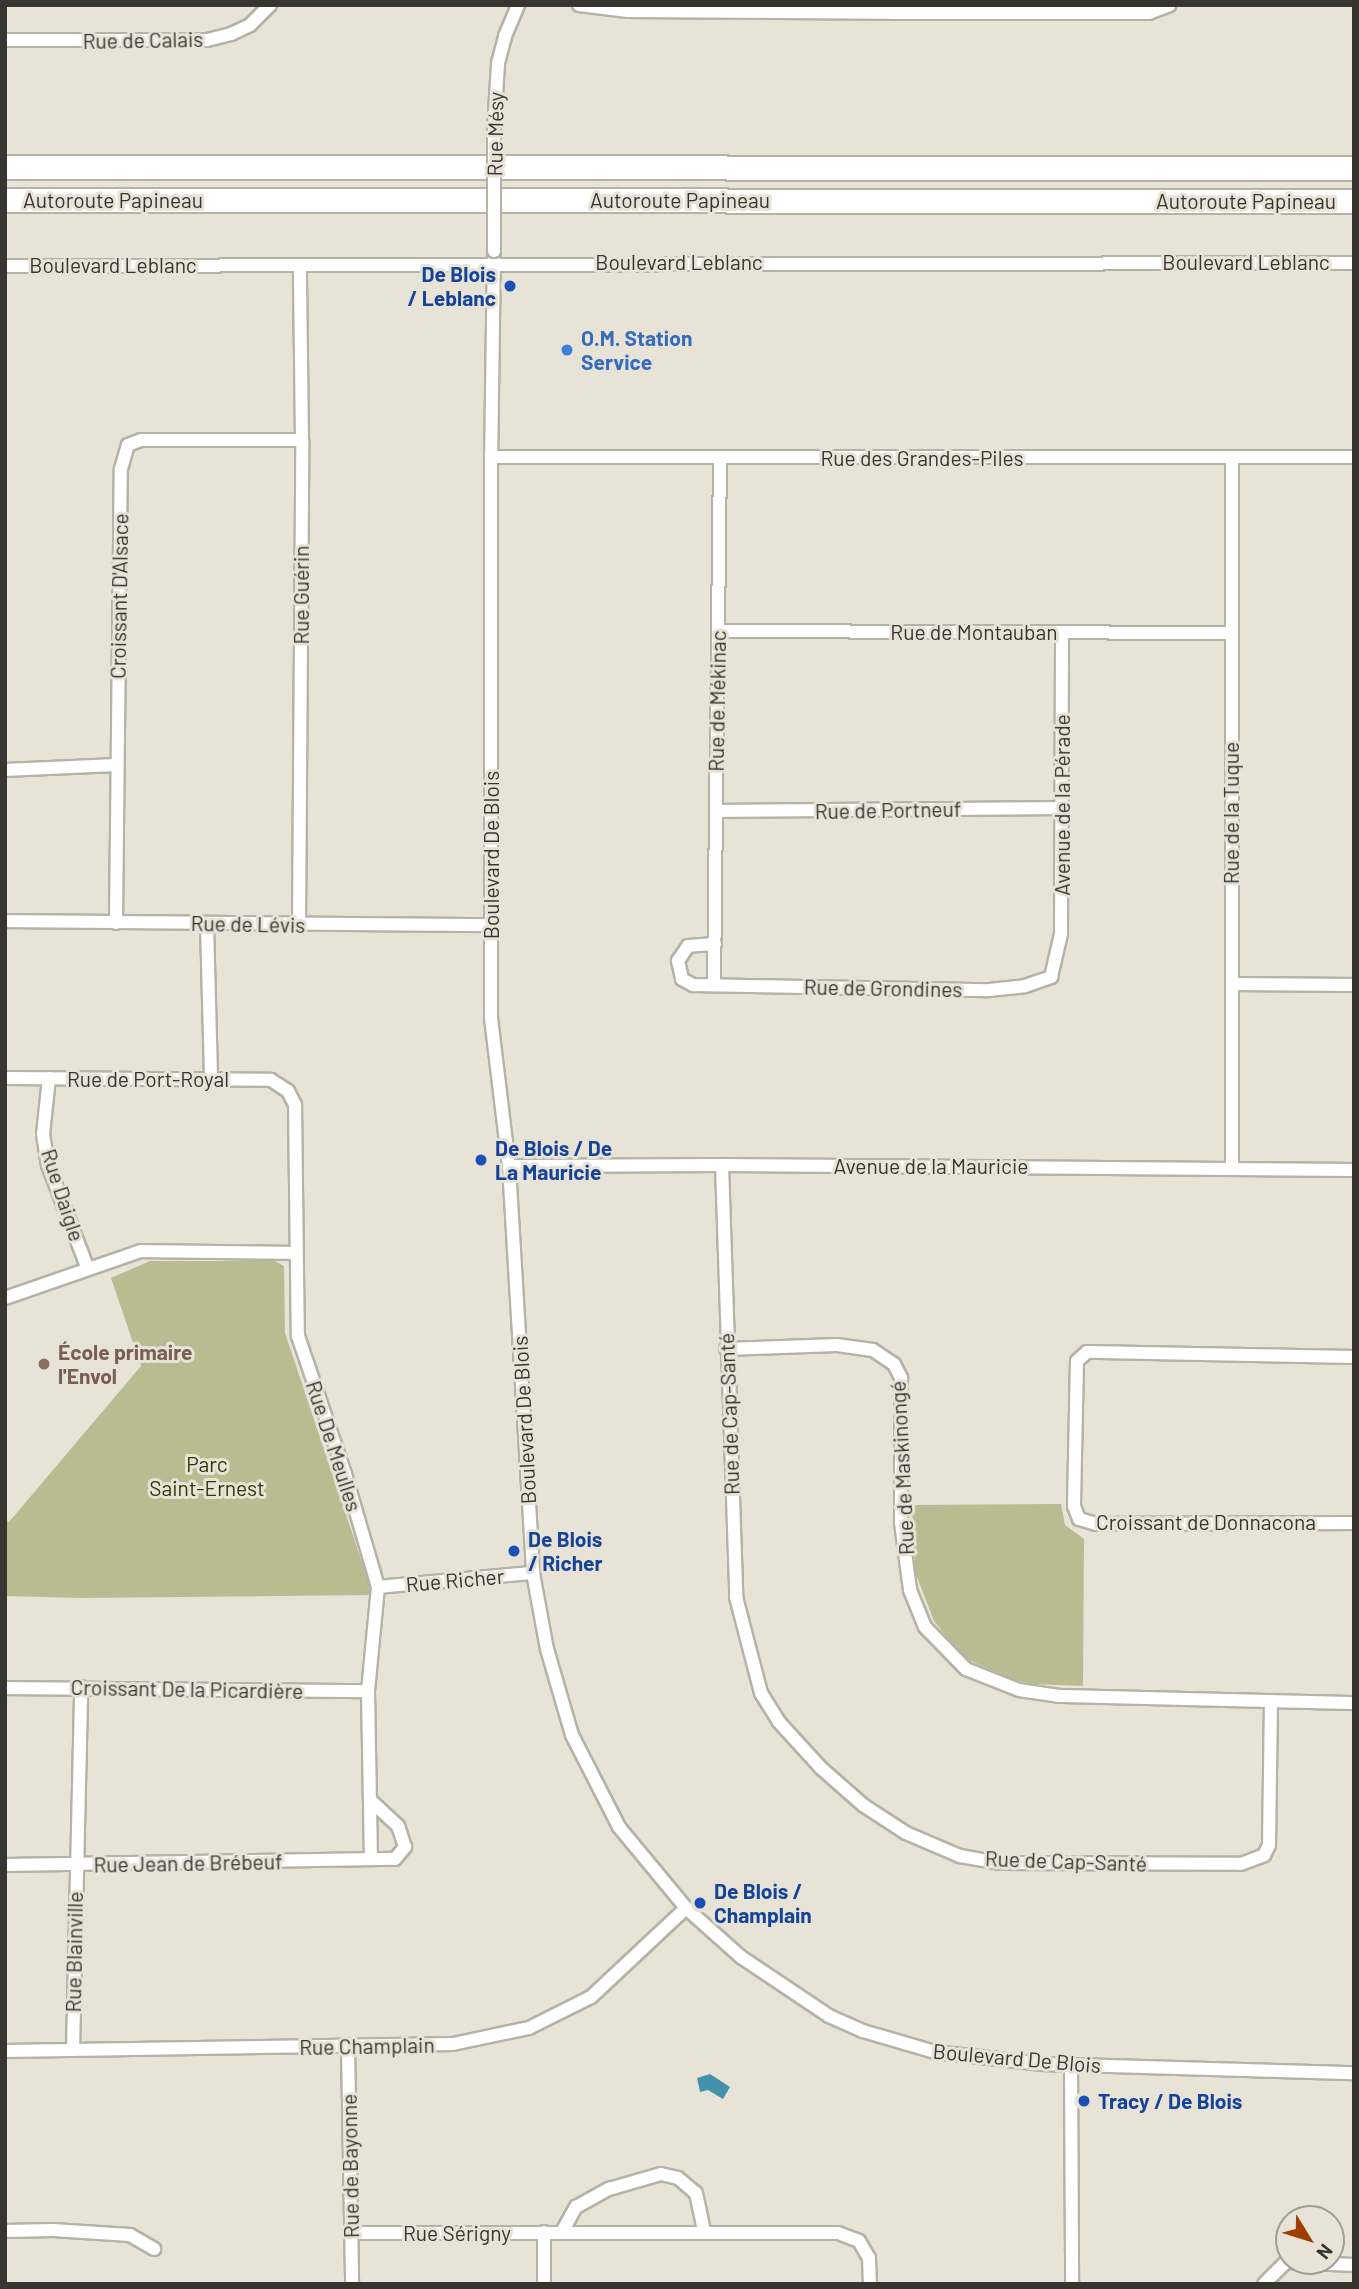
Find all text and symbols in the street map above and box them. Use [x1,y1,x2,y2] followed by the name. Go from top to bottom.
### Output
[82,26,204,54] street label: Rue de Calais
[482,91,508,177] street label: Rue Mésy
[23,187,203,213] street label: Autoroute Papineau
[590,187,770,213] street label: Autoroute Papineau
[1156,188,1336,214] street label: Autoroute Papineau
[595,249,763,275] street label: Boulevard Leblanc
[1162,249,1330,275] street label: Boulevard Leblanc
[29,252,197,278] street label: Boulevard Leblanc
[408,261,496,311] place label: De Blois / Leblanc
[502,278,518,294] marker: De Blois / Leblanc
[581,325,692,375] place label: O.M. Station Service
[559,342,575,358] marker: O.M. Station Service
[820,445,1024,471] street label: Rue des Grandes-Piles
[105,513,133,679] street label: Croissant D'Alsace
[288,545,314,645] street label: Rue Guérin
[890,619,1058,645] street label: Rue de Montauban
[703,630,731,772] street label: Rue de Mékinac
[1049,714,1075,896] street label: Avenue de la Pérade
[1218,742,1244,884] street label: Rue de la Tuque
[478,771,504,939] street label: Boulevard De Blois
[815,796,961,824] street label: Rue de Portneuf
[190,910,306,938] street label: Rue de Lévis
[804,974,962,1002] street label: Rue de Grondines
[67,1066,229,1092] street label: Rue de Port-Royal
[495,1135,612,1185] place label: De Blois / De La Mauricie
[36,1146,90,1244] street label: Rue Daigle
[473,1152,489,1168] marker: De Blois / De La Mauricie
[833,1153,1029,1179] street label: Avenue de la Mauricie
[714,1333,744,1495] street label: Rue de Cap-Santé
[507,1335,541,1505] street label: Boulevard De Blois
[58,1339,192,1389] place label: École primaire l'Envol
[36,1356,52,1372] marker: École primaire l'Envol
[301,1377,367,1515] street label: Rue De Meulles
[885,1380,919,1556] street label: Rue de Maskinongé
[149,1451,265,1501] park label: Parc Saint-Ernest
[1096,1509,1316,1535] street label: Croissant de Donnacona
[528,1526,603,1576] place label: De Blois / Richer
[506,1543,522,1559] marker: De Blois / Richer
[405,1563,505,1597] street label: Rue Richer
[70,1674,304,1704] street label: Croissant De la Picardière
[985,1846,1147,1876] street label: Rue de Cap-Santé
[93,1849,283,1877] street label: Rue Jean de Brébeuf
[714,1878,812,1928] place label: De Blois / Champlain
[60,1891,88,2013] street label: Rue Blainville
[692,1895,708,1911] marker: De Blois / Champlain
[299,2032,435,2060] street label: Rue Champlain
[932,2038,1102,2078] street label: Boulevard De Blois
[1098,2088,1242,2114] place label: Tracy / De Blois
[1076,2093,1092,2109] marker: Tracy / De Blois
[336,2094,364,2238] street label: Rue de Bayonne
[1275,2205,1345,2275] north arrow
[403,2220,511,2246] street label: Rue Sérigny
[1312,2240,1338,2264] text: N

